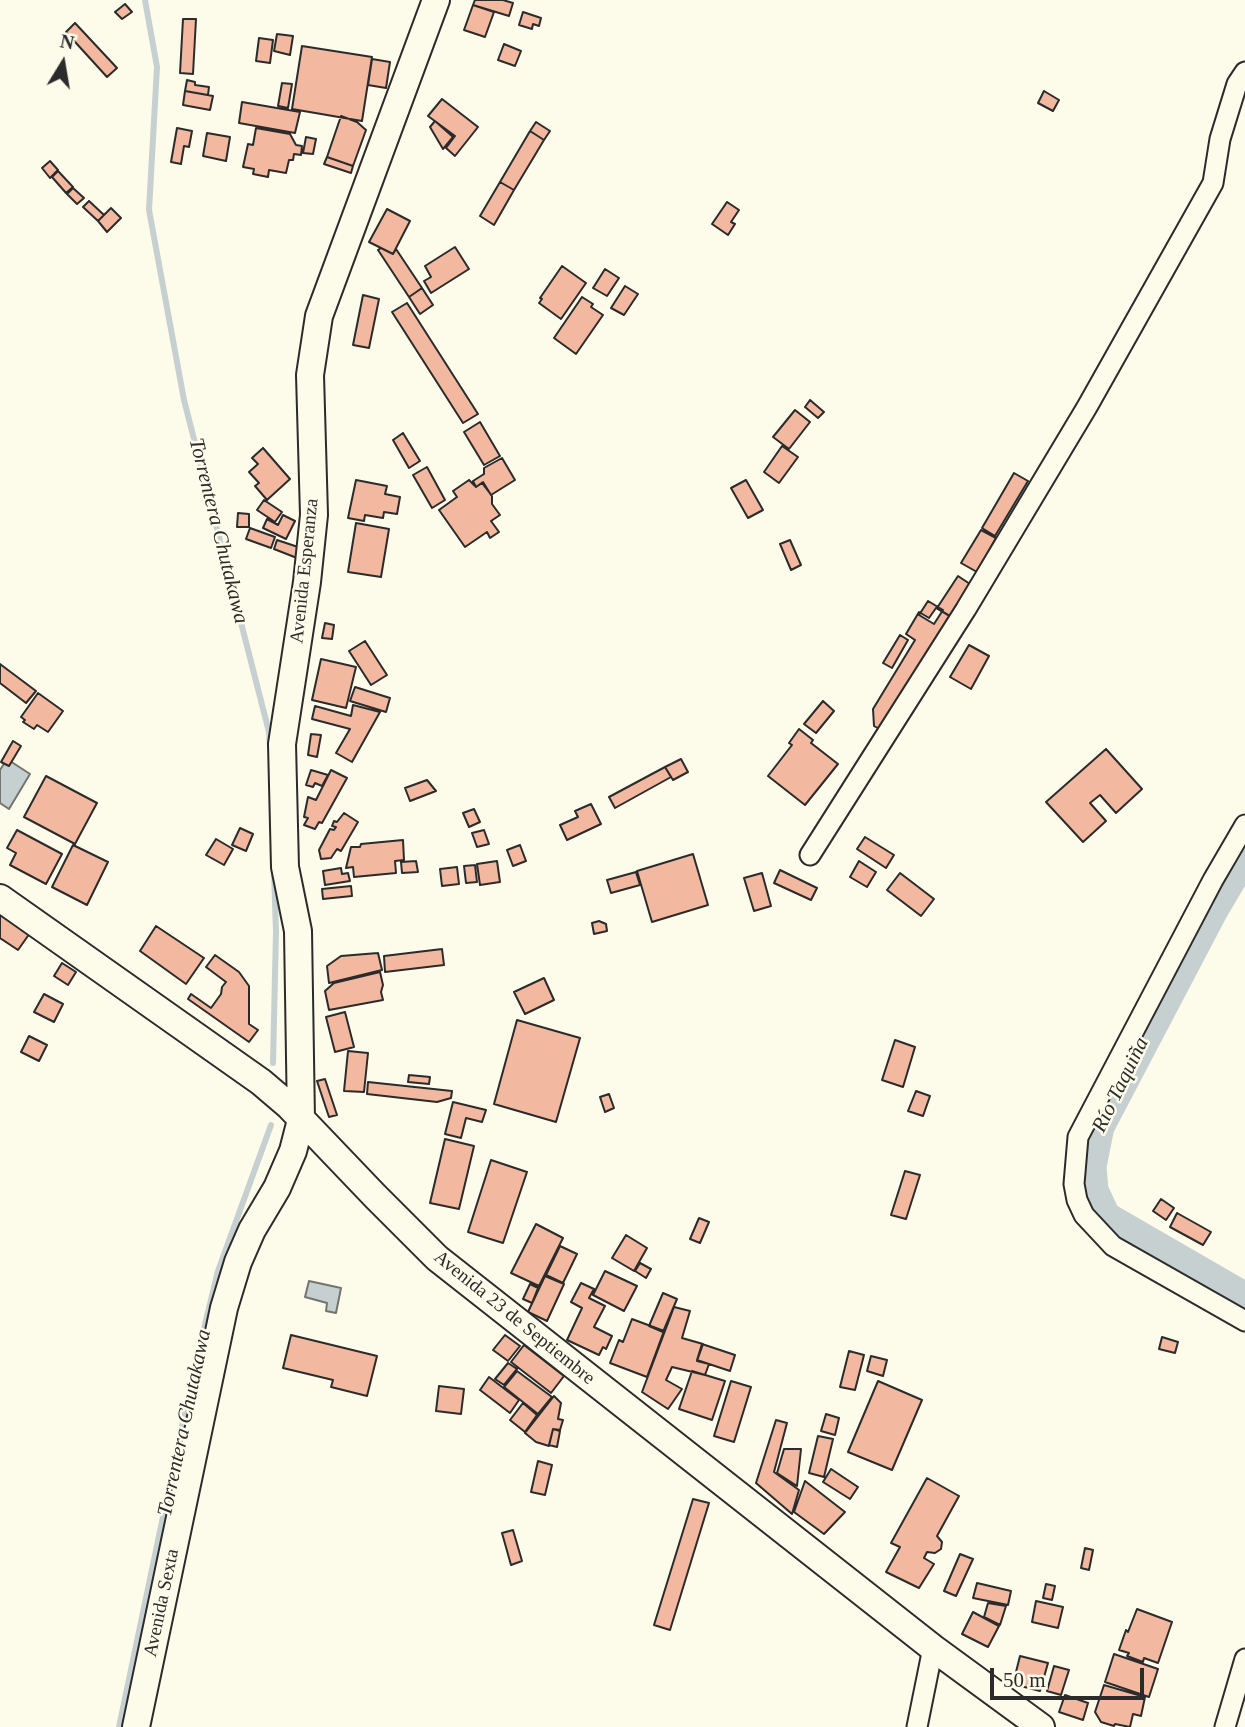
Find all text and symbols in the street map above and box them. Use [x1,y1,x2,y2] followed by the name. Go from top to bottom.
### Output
[28,28,98,98] north arrow
[58,30,76,54] text: N
[183,436,253,626] water label: Torrentera Chutakawa
[286,497,324,645] street label: Avenida Esperanza
[1087,1033,1155,1137] water label: Río Taquiña
[429,1246,599,1390] street label: Avenida 23 de Septiembre
[153,1327,217,1519] water label: Torrentera Chutakawa
[139,1547,185,1659] street label: Avenida Sexta
[993,1654,1147,1698] scale bar
[1003,1668,1046,1692] text: 50 m

